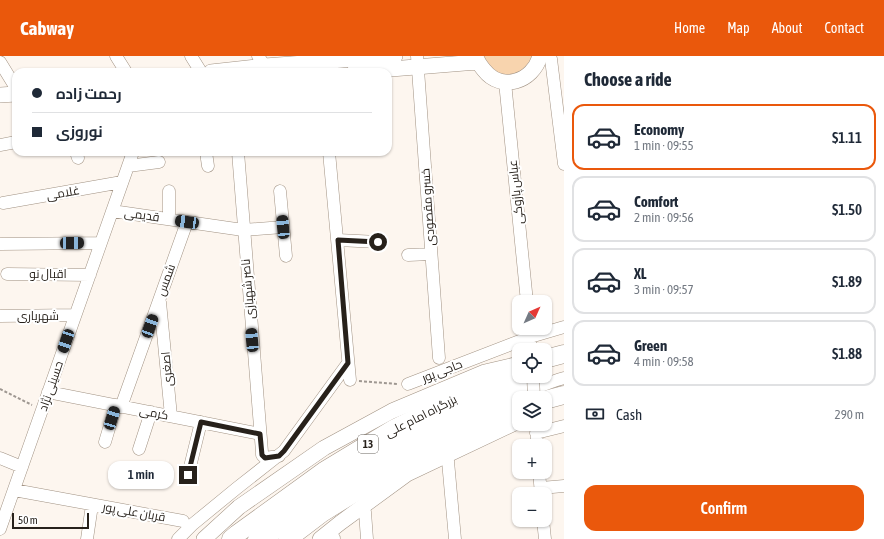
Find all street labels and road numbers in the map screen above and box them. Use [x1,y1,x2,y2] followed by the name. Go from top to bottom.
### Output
[506,159,528,225] street label: عباس پازوکی
[418,168,438,246] street label: خسرو مقصودی
[45,183,81,203] street label: غلامی
[123,206,161,224] street label: قدیمی
[238,258,258,320] street label: ناصر شهبازی
[154,262,178,298] street label: شمس
[29,267,67,281] street label: اقبال نو
[17,309,59,323] street label: شهریاری
[158,351,176,387] street label: اصغری
[419,357,465,387] street label: حاجی پور
[36,359,66,413] street label: حسینی نژاد
[383,392,460,441] street label: بزرگراه امام علی
[138,403,170,423] street label: کرمی
[358,435,378,453] road number: 13
[100,499,167,526] street label: قربان علی پور

